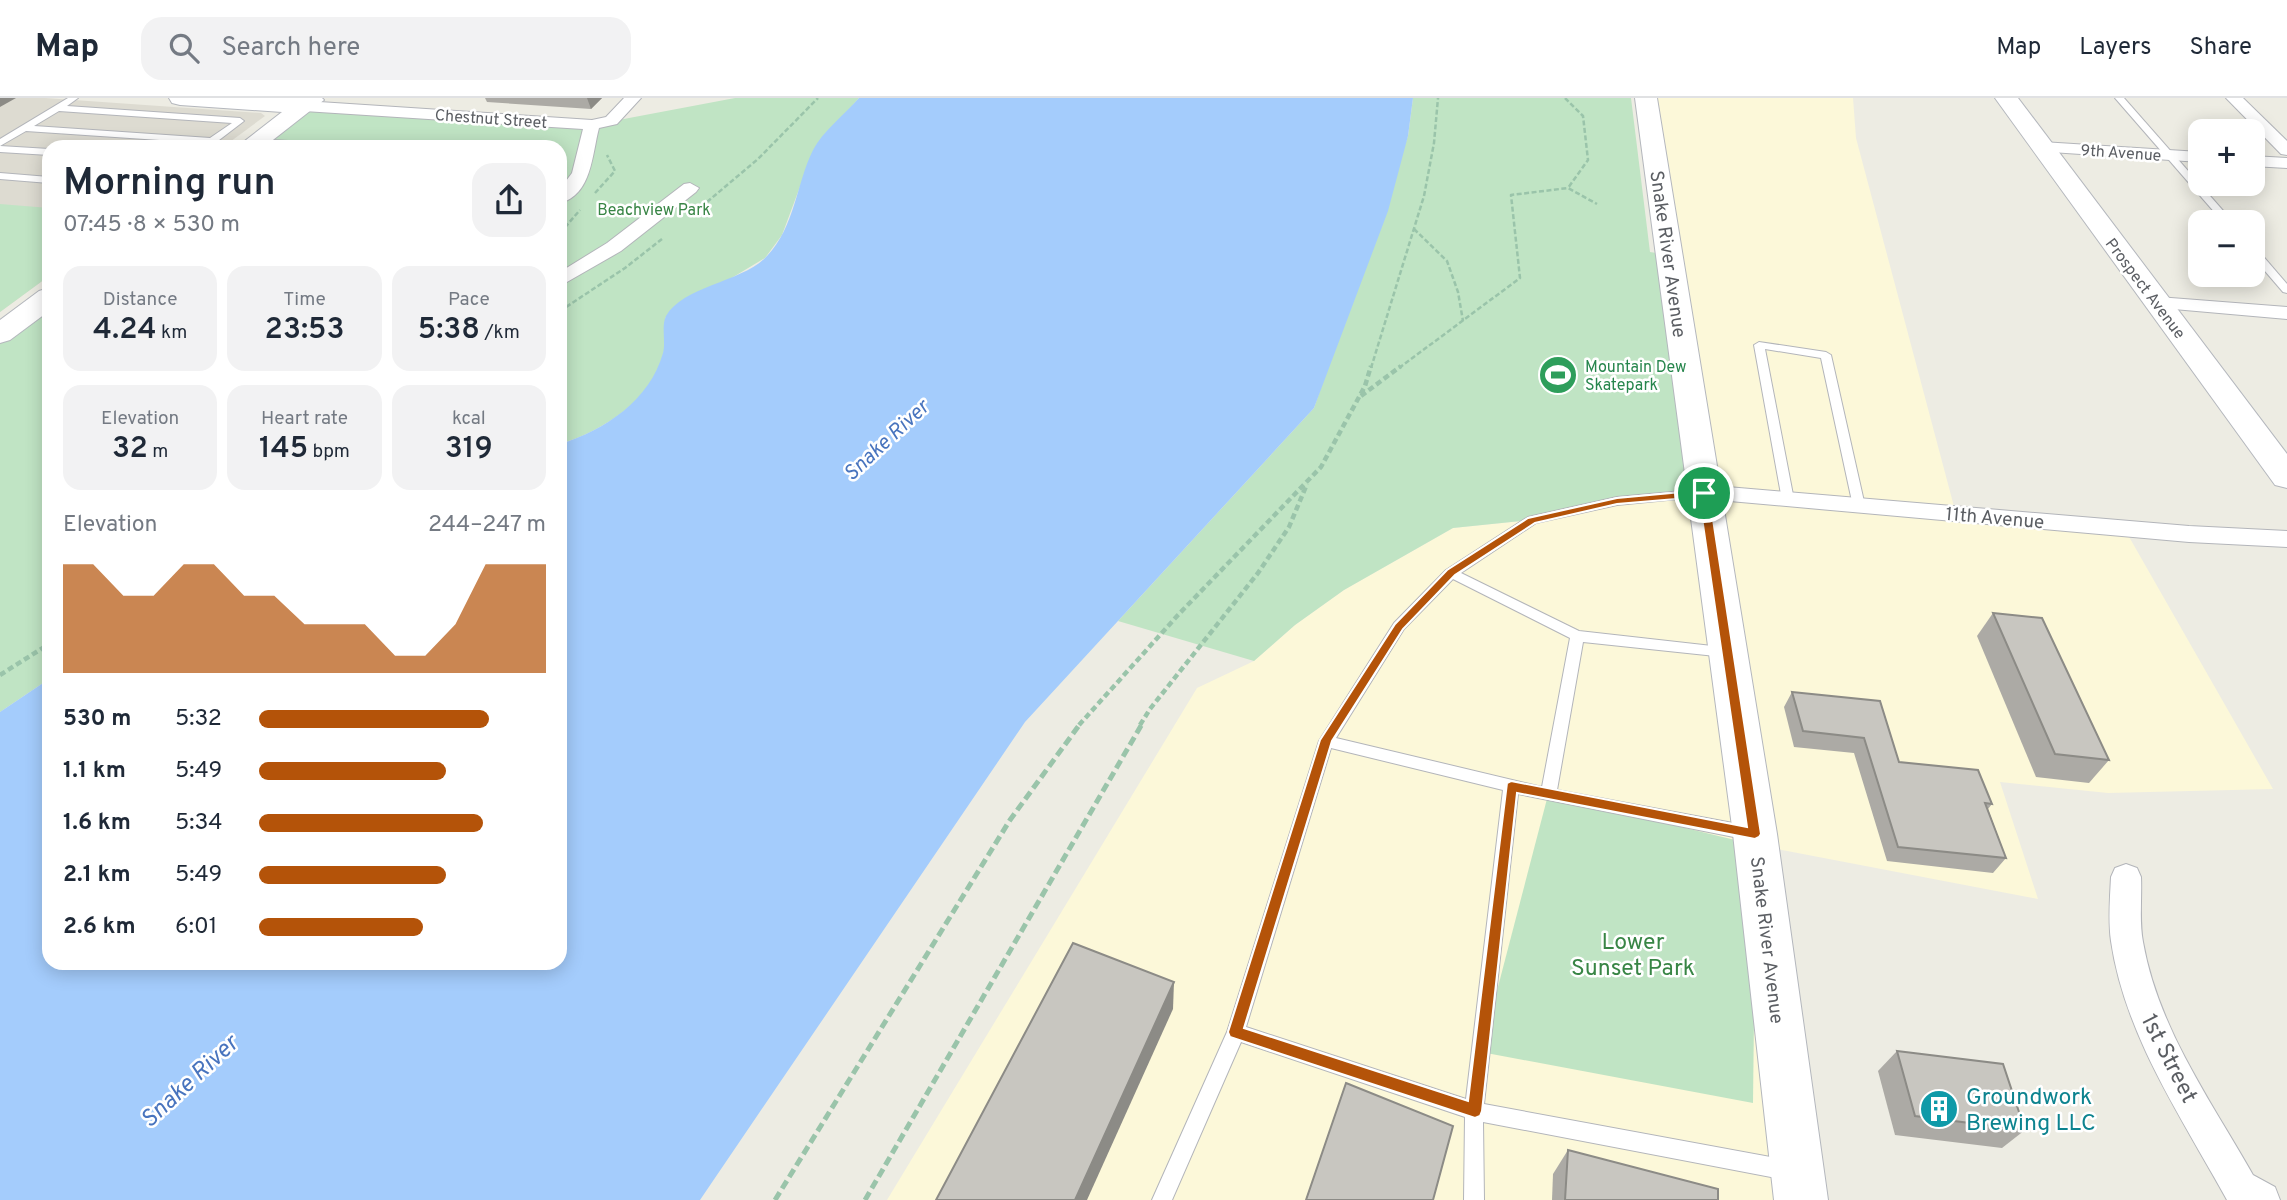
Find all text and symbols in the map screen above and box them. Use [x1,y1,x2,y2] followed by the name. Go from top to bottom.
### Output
[141,17,631,80] search box
[35,27,99,69] text: Map
[165,29,203,67] icon: search
[221,32,360,65] text: Search here
[1996,33,2041,63] text: Map
[2079,33,2151,63] text: Layers
[2189,33,2252,63] text: Share
[434,106,548,134] street label: Chestnut Street
[2188,119,2265,287] map controls
[2188,119,2265,196] button: +
[2080,141,2162,167] street label: 9th Avenue
[63,160,276,209] text: Morning run
[472,163,546,237] button: share
[1643,169,1691,339] street label: Snake River Avenue
[597,201,711,221] park label: Beachview Park
[2188,210,2265,287] button: −
[63,211,240,240] text: 07:45 · 8 × 530 m
[2100,235,2189,343] street label: Prospect Avenue
[103,288,177,312] text: Distance
[283,288,326,312] text: Time
[448,288,490,312] text: Pace
[93,312,156,349] text: 4.24
[265,312,344,349] text: 23:53
[418,312,480,349] text: 5:38
[156,321,187,345] text: km
[480,321,520,345] text: /km
[1537,354,1579,396] sports icon: Mountain Dew Skatepark
[1585,358,1687,396] place label: Mountain Dew Skatepark
[838,393,937,488] water label: Snake River
[101,407,179,431] text: Elevation
[261,407,348,431] text: Heart rate
[452,407,486,431] text: kcal
[112,431,148,468] text: 32
[259,431,308,468] text: 145
[445,431,493,468] text: 319
[148,440,168,464] text: m
[308,440,350,464] text: bpm
[1674,463,1734,523] pin
[1685,474,1723,512] icon: arrive
[1945,503,2045,535] street label: 11th Avenue
[63,511,158,540] text: Elevation
[428,511,546,540] text: 244–247 m
[63,705,132,734] text: 530 m
[175,705,222,734] text: 5:32
[63,757,126,786] text: 1.1 km
[175,757,222,786] text: 5:49
[63,809,131,838] text: 1.6 km
[175,809,223,838] text: 5:34
[1744,855,1788,1025] street label: Snake River Avenue
[63,861,131,890] text: 2.1 km
[175,861,222,890] text: 5:49
[63,913,136,942] text: 2.6 km
[175,913,217,942] text: 6:01
[1571,929,1695,984] park label: Lower Sunset Park
[2133,1010,2203,1109] street label: 1st Street
[135,1028,247,1135] water label: Snake River
[1966,1084,2096,1139] place label: Groundwork Brewing LLC
[1918,1088,1960,1130] building icon: Groundwork Brewing LLC

